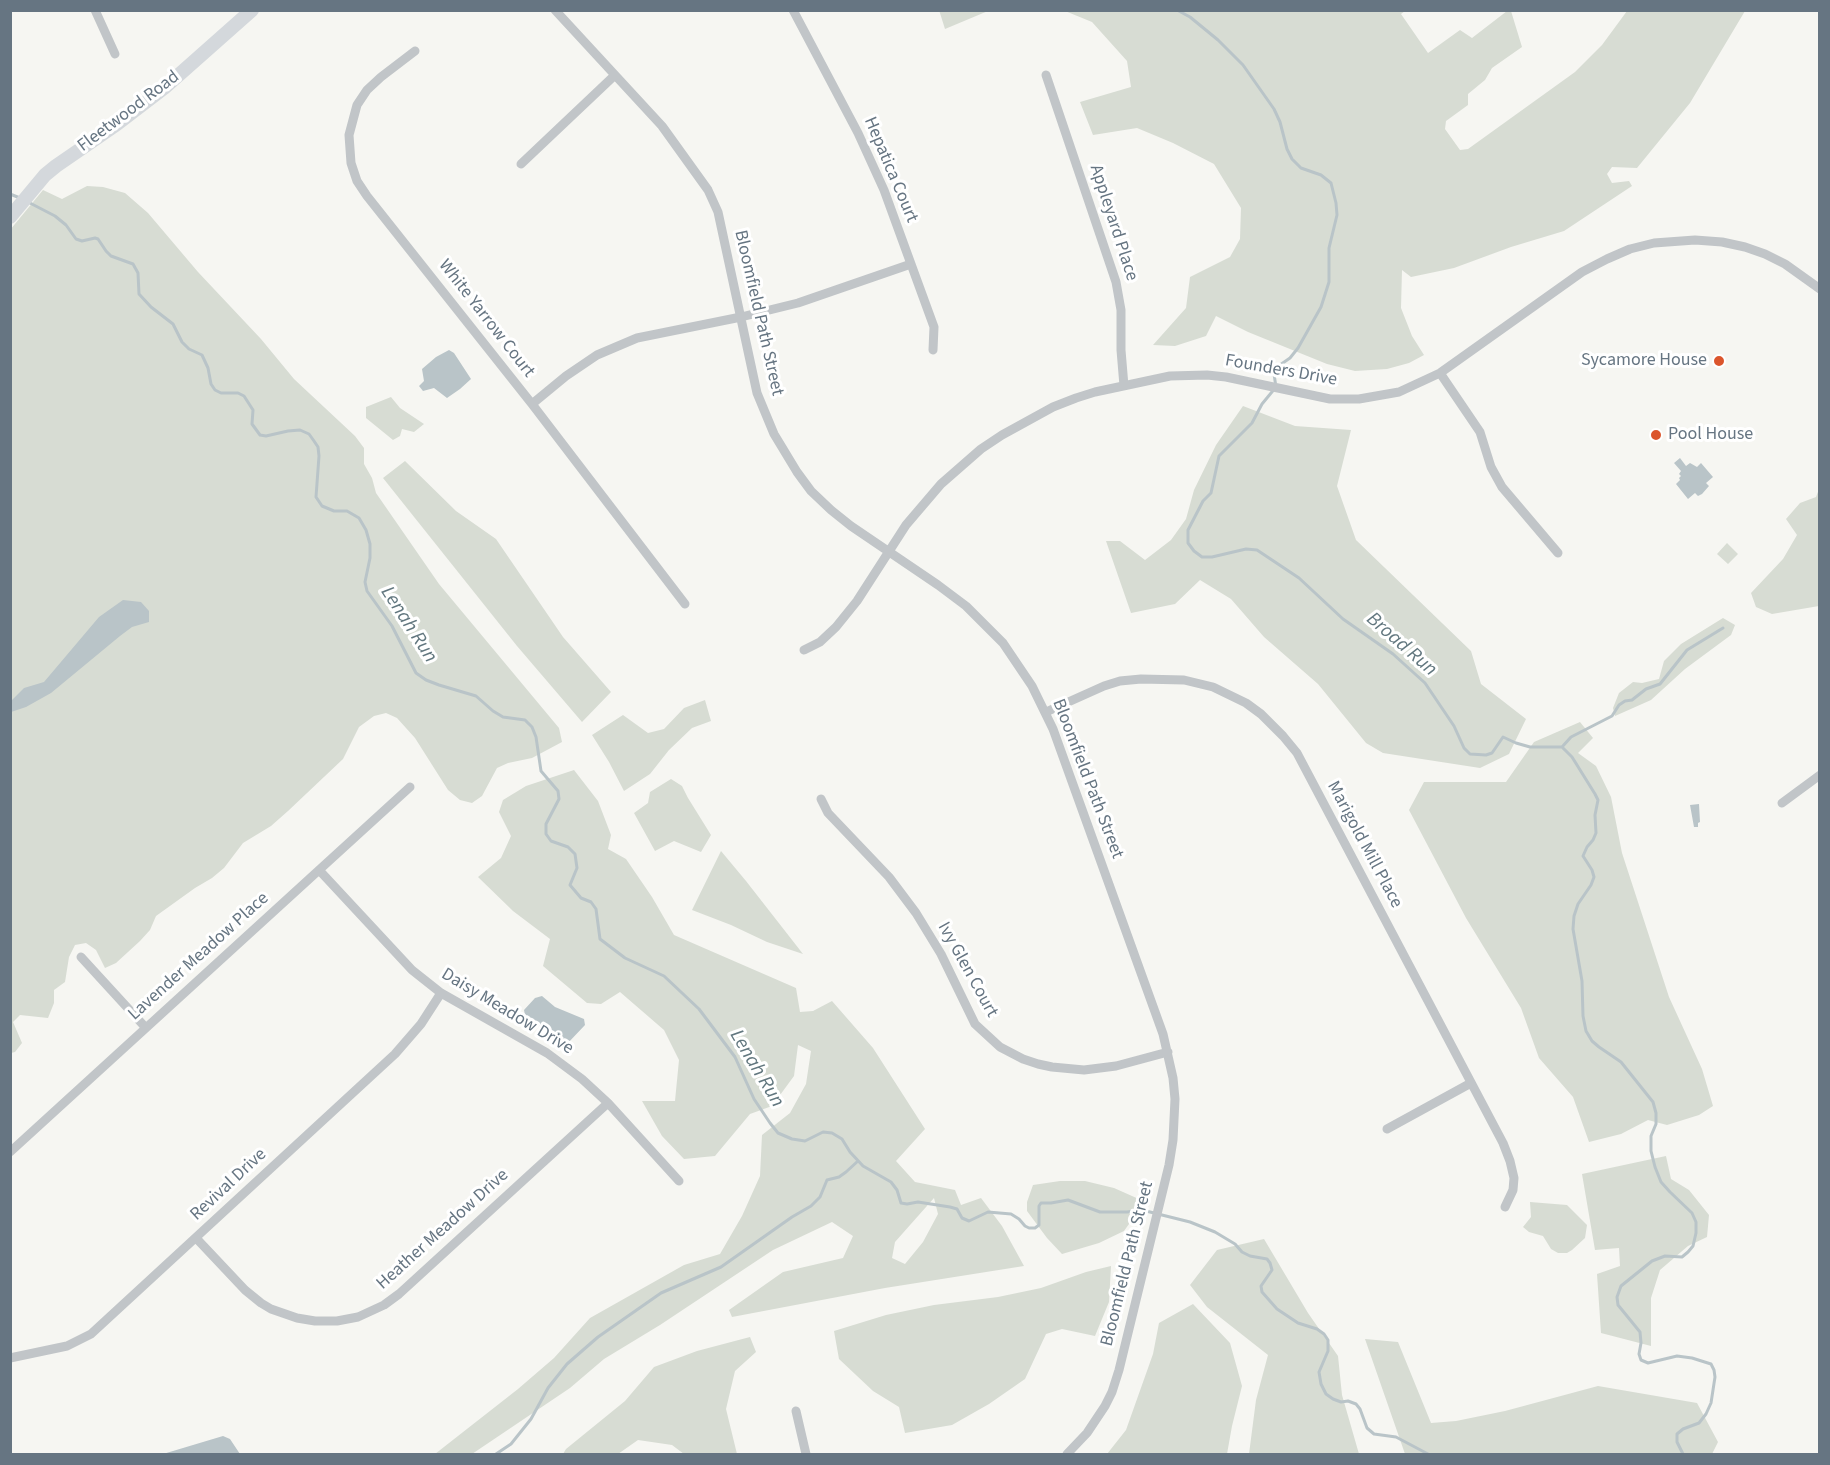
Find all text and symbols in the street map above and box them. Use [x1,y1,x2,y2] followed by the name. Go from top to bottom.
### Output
[74,67,184,157] street label: Fleetwood Road
[858,114,922,226] street label: Hepatica Court
[1084,162,1142,284] street label: Appleyard Place
[728,228,788,398] street label: Bloomfield Path Street
[433,256,539,382] street label: White Yarrow Court
[1581,350,1707,372] place label: Sycamore House
[1223,351,1339,391] street label: Founders Drive
[1712,354,1726,368] marker: Sycamore House
[1668,424,1753,446] place label: Pool House
[1649,428,1663,442] marker: Pool House
[374,582,442,668] water label: Lenah Run
[1361,608,1441,682] water label: Broad Run
[1047,696,1127,862] street label: Bloomfield Path Street
[1321,778,1407,912] street label: Marigold Mill Place
[124,888,274,1026] street label: Lavender Meadow Place
[932,919,1002,1021] street label: Ivy Glen Court
[437,964,577,1060] street label: Daisy Meadow Drive
[723,1026,789,1112] water label: Lenah Run
[186,1144,272,1226] street label: Revival Drive
[373,1165,513,1295] street label: Heather Meadow Drive
[1097,1179,1159,1349] street label: Bloomfield Path Street

